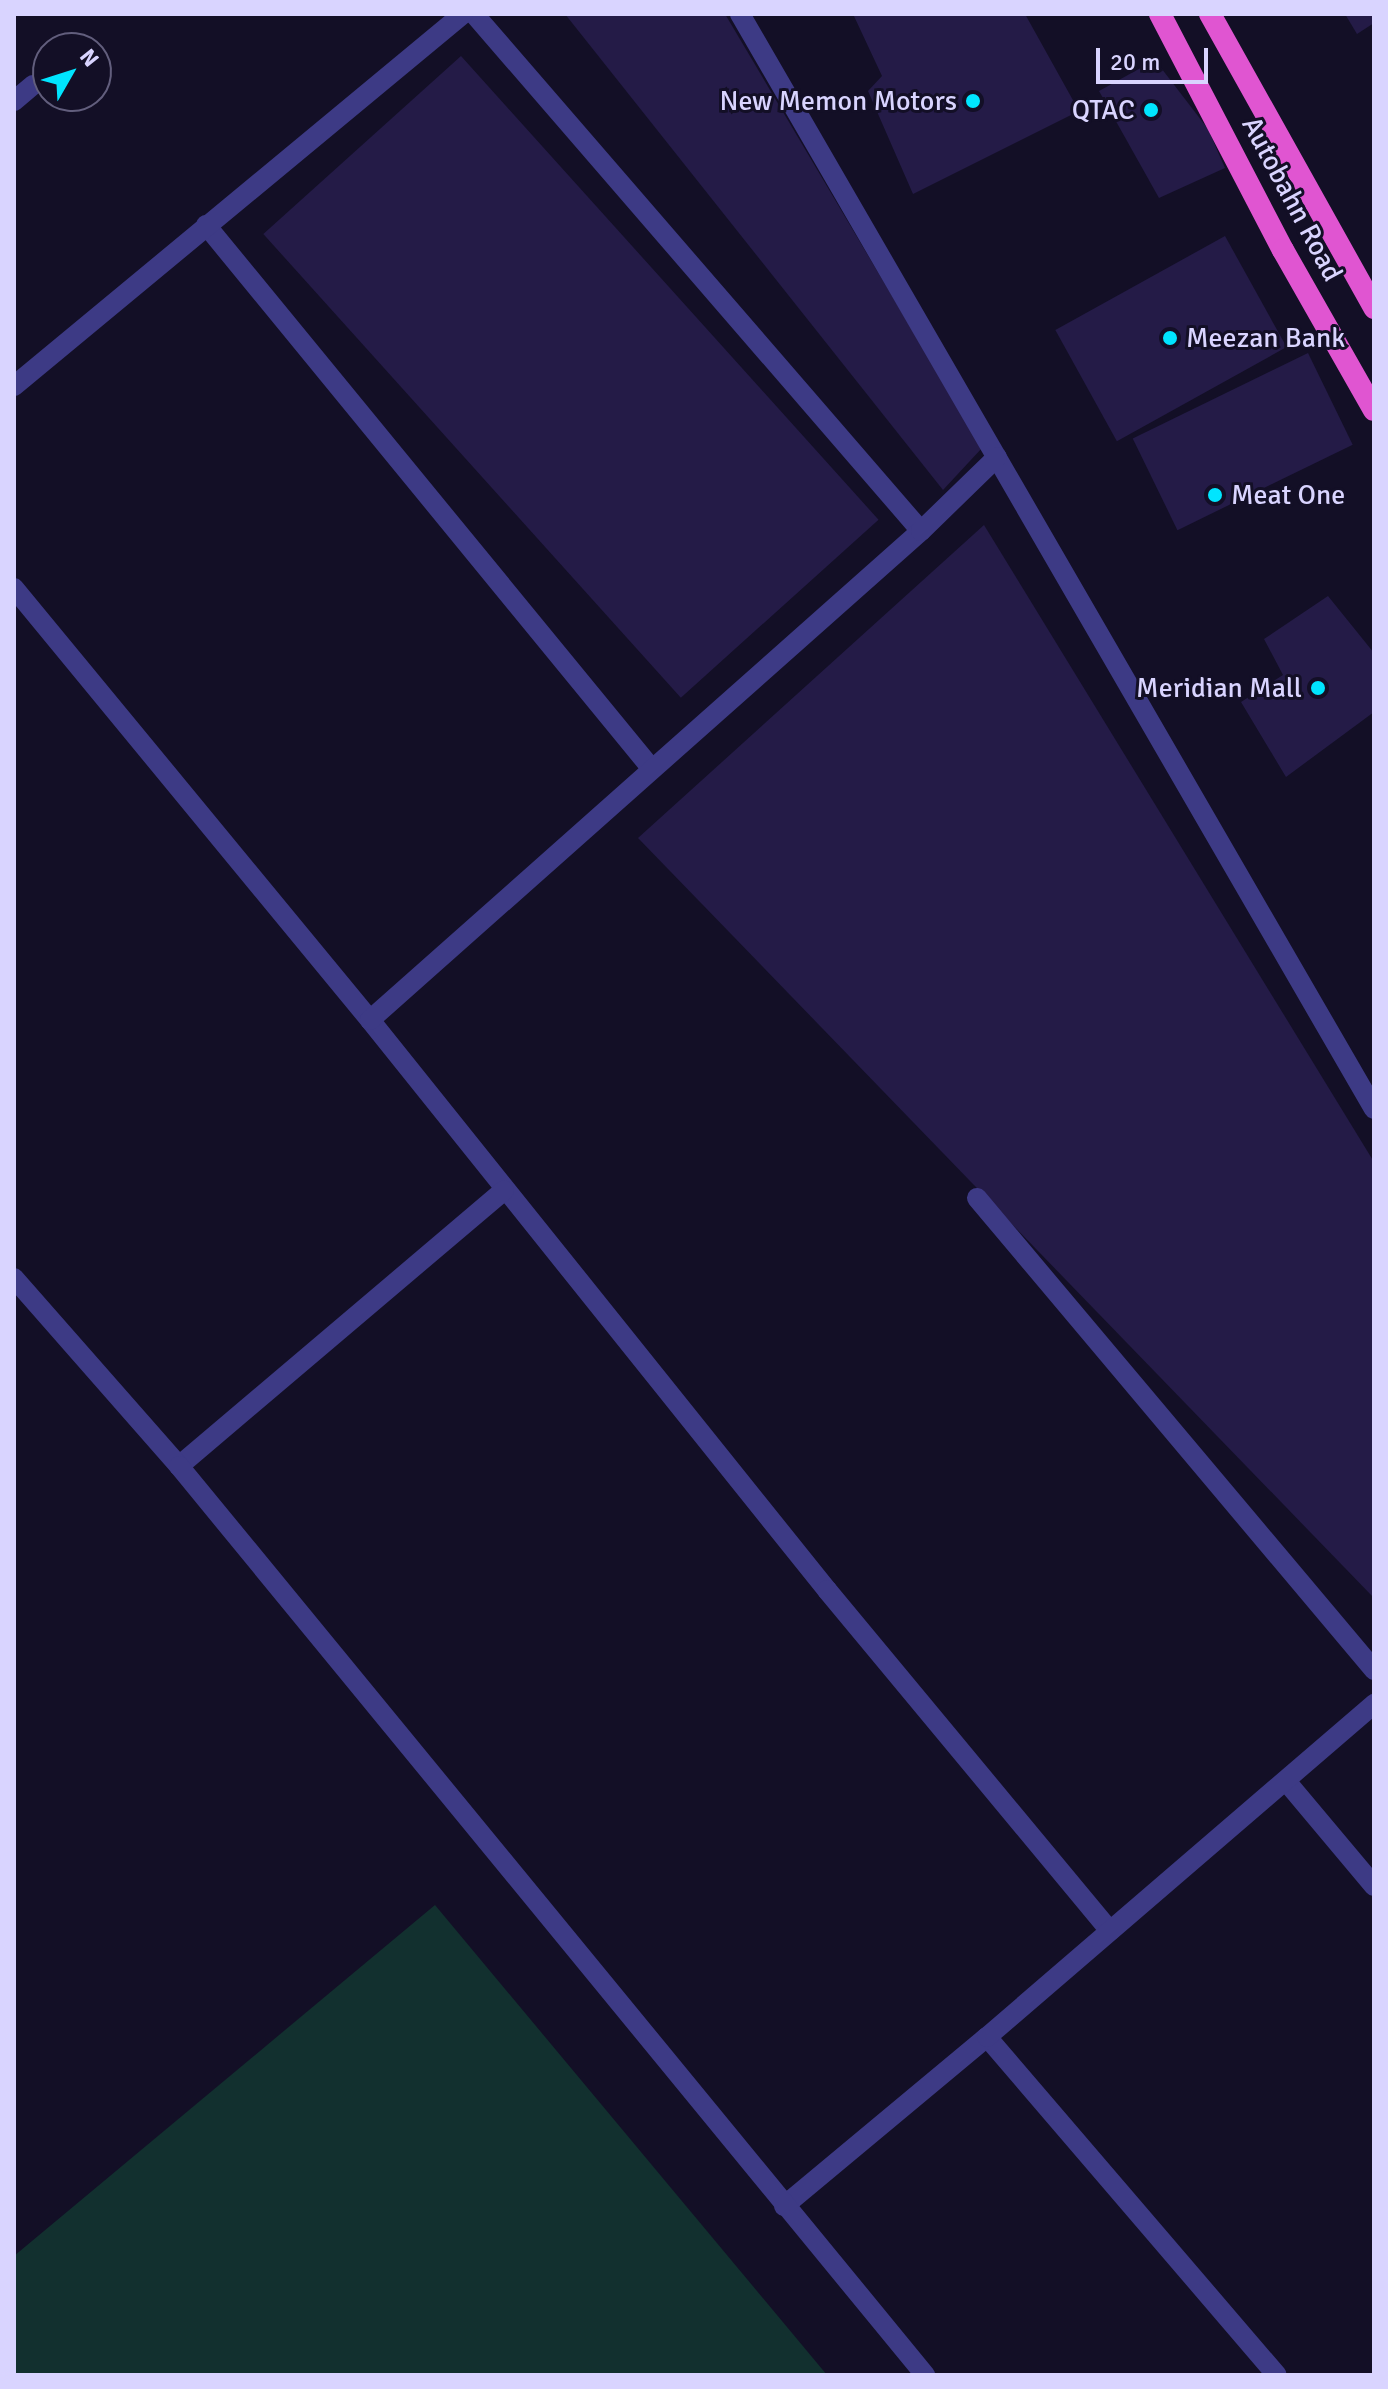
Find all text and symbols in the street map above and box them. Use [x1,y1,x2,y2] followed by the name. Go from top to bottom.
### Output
[32,32,112,112] north arrow
[1100,32,1212,82] scale bar
[74,43,105,72] text: N
[1110,47,1160,77] text: 20 m
[719,84,957,118] place label: New Memon Motors
[964,92,982,110] marker: New Memon Motors
[1072,93,1135,127] place label: QTAC
[1142,101,1160,119] marker: QTAC
[1234,111,1350,287] street label: Autobahn Road
[1186,321,1345,355] place label: Meezan Bank
[1161,329,1179,347] marker: Meezan Bank
[1231,478,1345,512] place label: Meat One
[1206,486,1224,504] marker: Meat One
[1136,671,1302,705] place label: Meridian Mall
[1309,679,1327,697] marker: Meridian Mall

